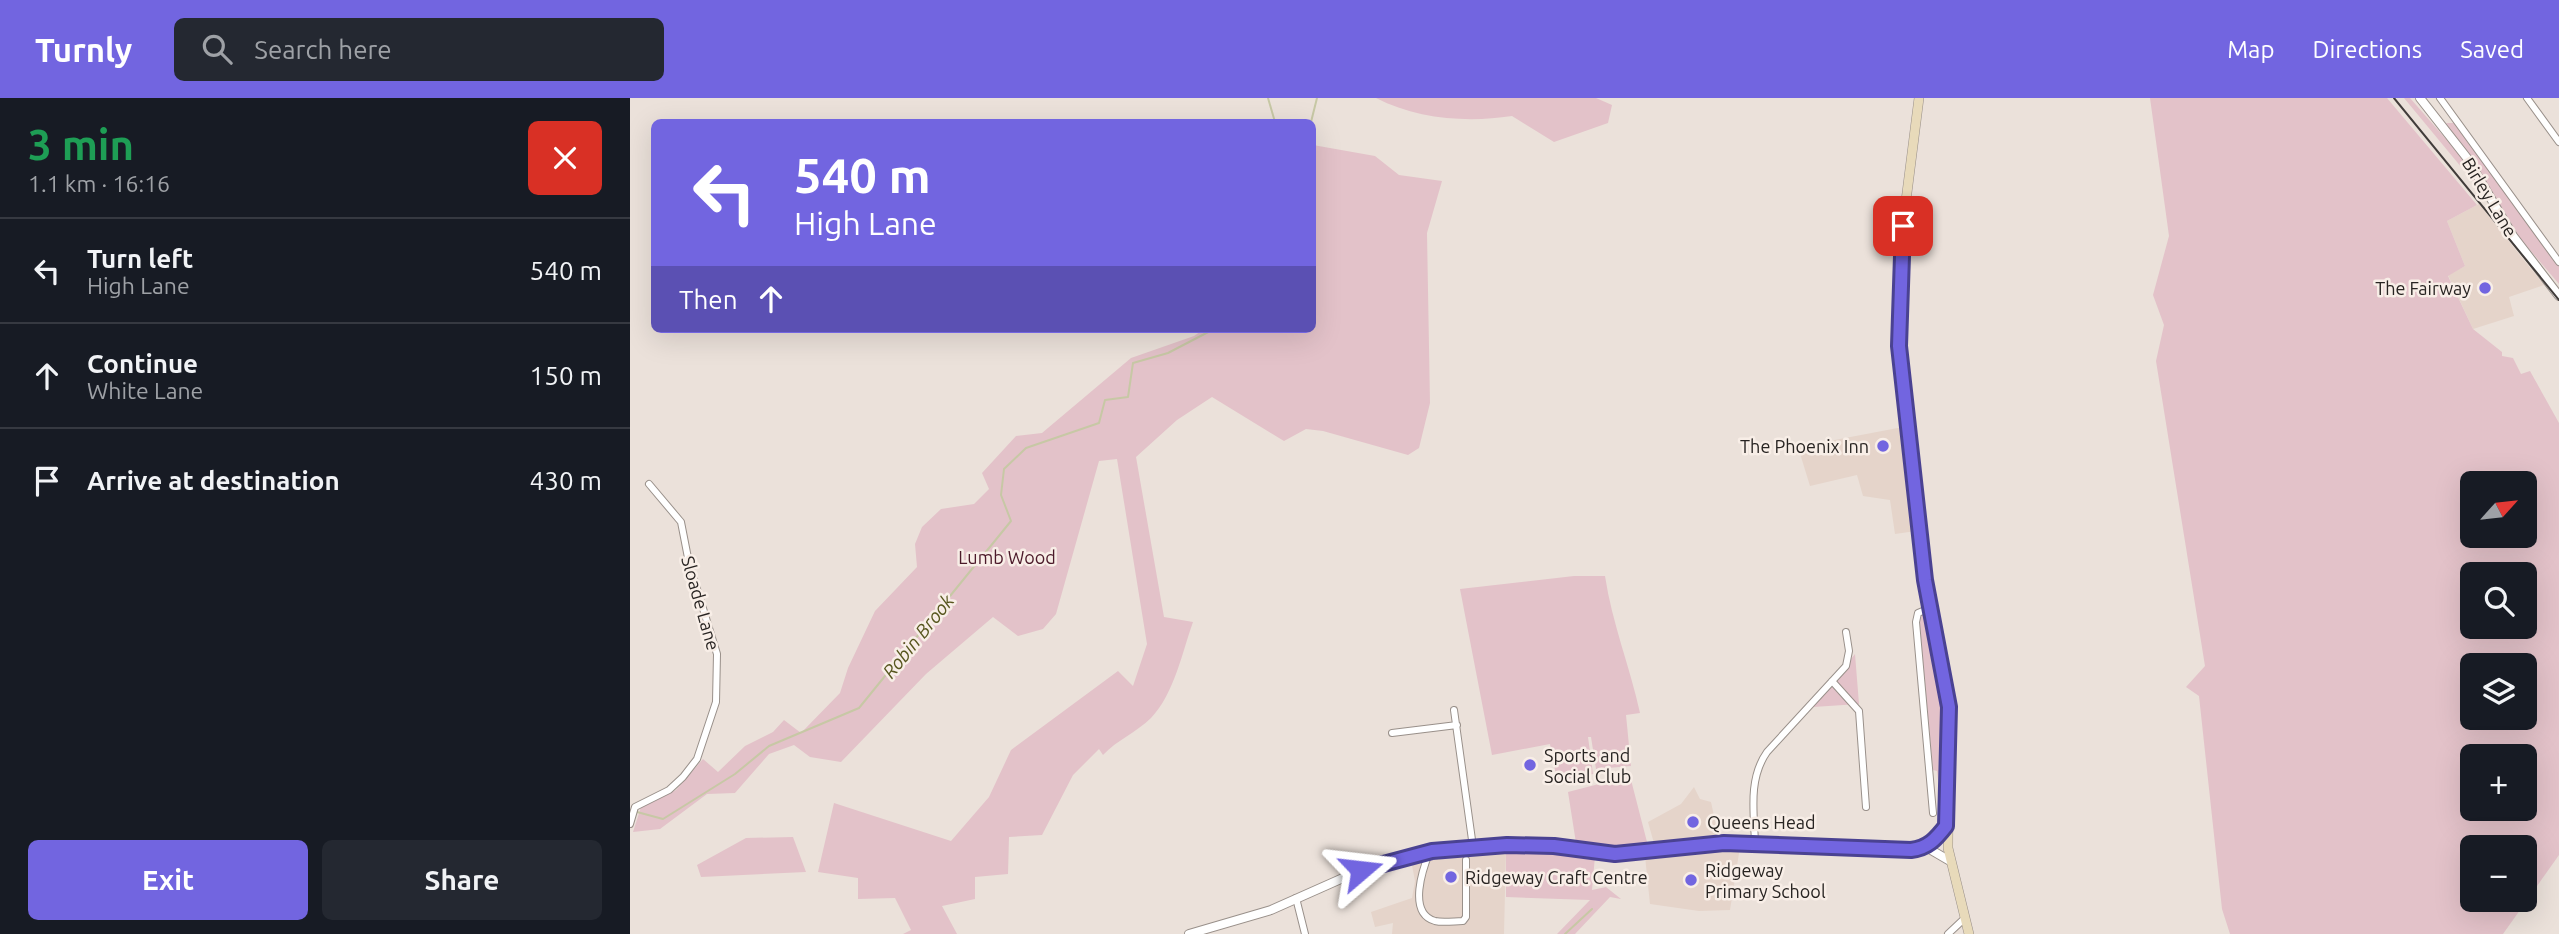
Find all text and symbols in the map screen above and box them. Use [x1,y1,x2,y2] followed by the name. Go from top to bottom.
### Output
[174,18,664,81] search box
[198,30,236,68] icon: search
[35,31,132,68] text: Turnly
[254,35,392,64] text: Search here
[2227,36,2274,63] text: Map
[2312,36,2422,63] text: Directions
[2460,36,2524,63] text: Saved
[28,121,134,168] text: 3 min
[528,121,602,195] button: close
[679,147,770,238] icon: left
[794,147,931,202] text: 540 m
[2459,154,2521,240] street label: Birley Lane
[28,171,170,196] text: 1.1 km · 16:16
[1873,196,1933,256] pin
[794,205,937,241] text: High Lane
[1884,207,1922,245] icon: arrive
[87,244,193,273] text: Turn left
[28,252,66,290] icon: left
[530,256,602,285] text: 540 m
[87,273,190,298] text: High Lane
[2375,278,2471,298] place label: The Fairway
[752,280,790,318] icon: ahead
[2477,280,2493,296] marker: The Fairway
[679,285,738,314] text: Then
[87,349,198,378] text: Continue
[28,357,66,395] icon: ahead
[530,361,602,390] text: 150 m
[87,378,203,403] text: White Lane
[1740,436,1869,456] place label: The Phoenix Inn
[1875,438,1891,454] marker: The Phoenix Inn
[28,462,66,500] icon: arrive
[87,466,340,495] text: Arrive at destination
[530,466,602,495] text: 430 m
[2460,471,2538,548] north arrow
[2460,471,2537,912] map controls
[958,547,1056,567] park label: Lumb Wood
[678,554,724,652] street label: Sloade Lane
[2460,562,2537,639] button: search
[878,590,958,682] water label: Robin Brook
[2460,653,2537,730] button: layers
[2460,744,2537,821] button: +
[1544,745,1631,786] place label: Sports and Social Club
[1522,757,1538,773] marker: Sports and Social Club
[1707,812,1816,833] place label: Queens Head
[1685,814,1701,830] marker: Queens Head
[1324,833,1398,907] position arrow
[2460,835,2537,912] button: −
[28,840,308,920] button: Exit
[322,840,602,920] button: Share
[1705,860,1826,901] place label: Ridgeway Primary School
[1465,867,1648,887] place label: Ridgeway Craft Centre
[1443,869,1459,885] marker: Ridgeway Craft Centre
[1683,872,1699,888] marker: Ridgeway Primary School

